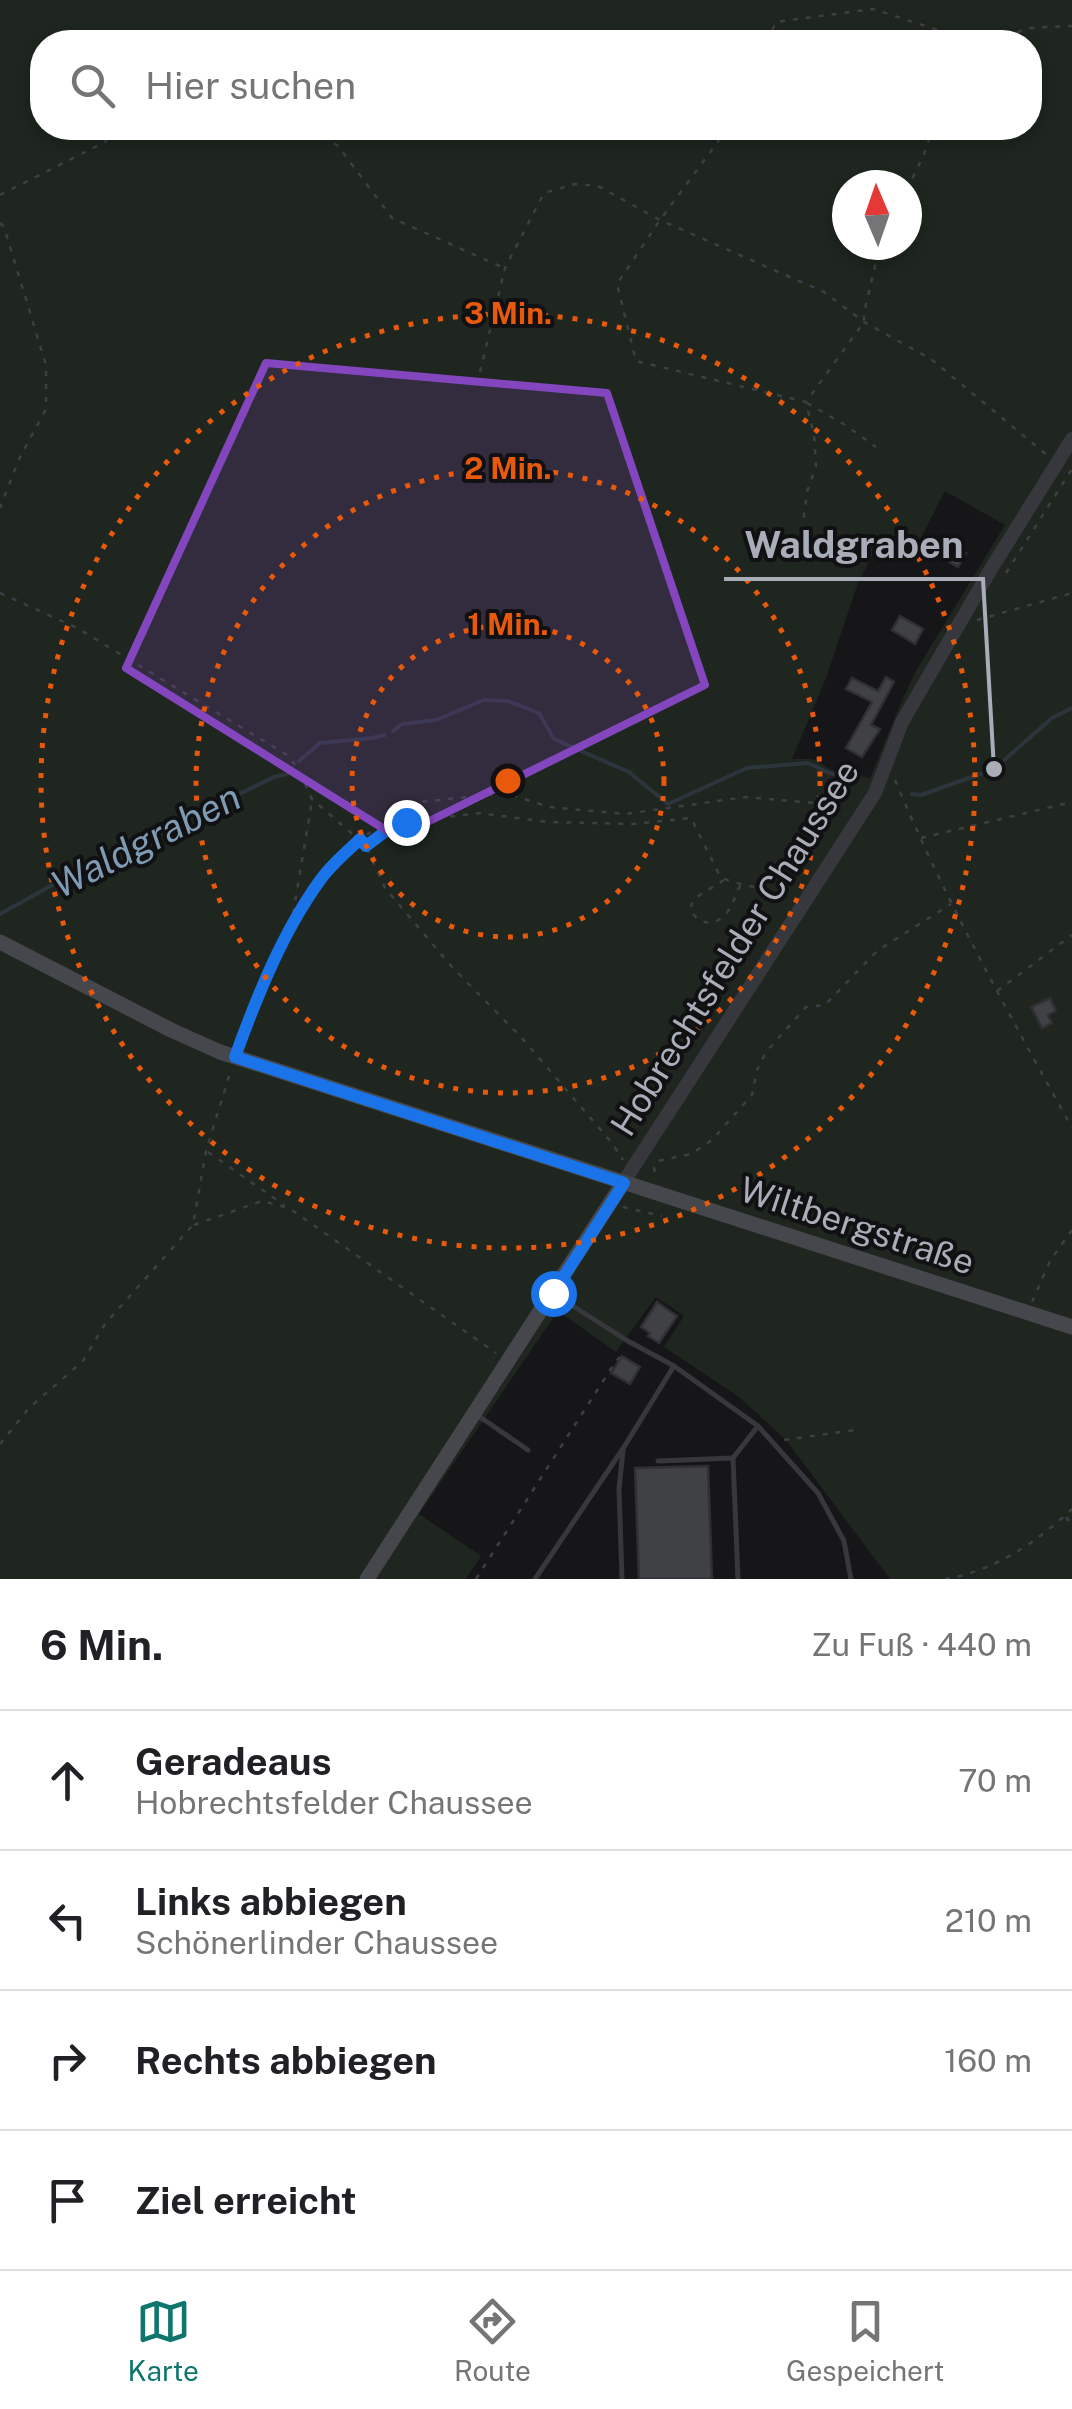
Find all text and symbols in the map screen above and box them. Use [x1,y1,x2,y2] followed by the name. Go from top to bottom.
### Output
[30,30,1042,140] search box
[65,58,120,113] icon: search
[145,63,356,108] text: Hier suchen
[832,170,922,260] north arrow
[464,295,552,331] text: 3 Min.
[464,450,552,486] text: 2 Min.
[724,511,983,579] callout: Waldgraben
[745,522,963,567] text: Waldgraben
[467,606,549,642] text: 1 Min.
[602,752,867,1143] street label: Hobrechtsfelder Chaussee
[490,763,526,799] centre of rings
[44,774,248,907] water label: Waldgraben
[384,800,430,846] route end
[735,1168,979,1283] street label: Wiltbergstraße
[531,1271,577,1317] route start
[40,1620,163,1669] text: 6 Min.
[811,1626,1032,1663] text: Zu Fuß · 440 m
[135,1739,332,1784] text: Geradeaus
[40,1753,95,1808] icon: ahead
[958,1762,1032,1799] text: 70 m
[135,1784,533,1821] text: Hobrechtsfelder Chaussee
[135,1879,407,1924] text: Links abbiegen
[40,1893,95,1948] icon: left
[945,1902,1032,1939] text: 210 m
[135,1924,498,1961] text: Schönerlinder Chaussee
[40,2033,95,2088] icon: right
[135,2038,437,2083] text: Rechts abbiegen
[944,2042,1032,2079] text: 160 m
[40,2173,95,2228] icon: arrive
[135,2178,357,2223] text: Ziel erreicht
[128,2294,199,2387] tab: Karte
[454,2294,531,2387] tab: Route
[786,2294,944,2387] tab: Gespeichert

